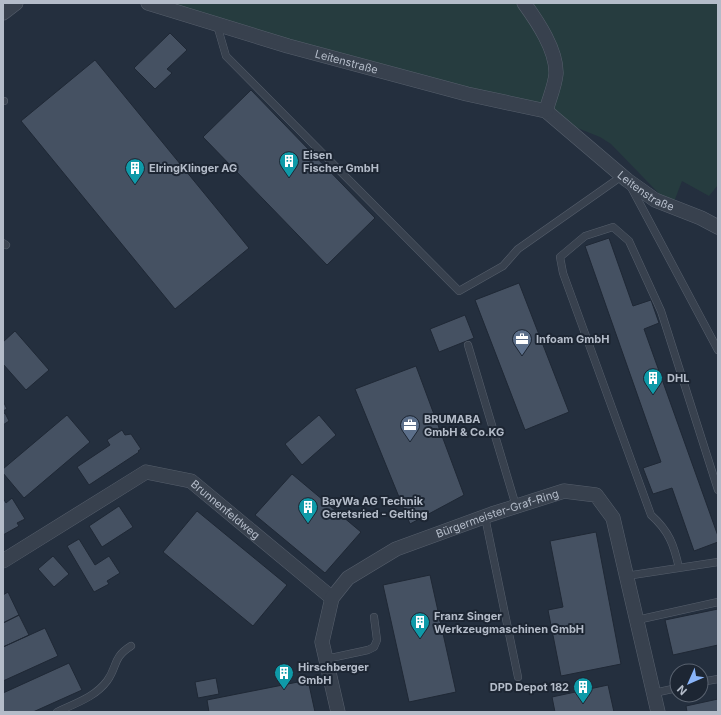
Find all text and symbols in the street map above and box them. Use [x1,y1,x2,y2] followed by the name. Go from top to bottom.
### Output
[313,47,380,77] street label: Leitenstraße
[303,148,379,175] place label: Eisen Fischer GmbH
[278,150,300,178] building icon: Eisen Fischer GmbH
[124,157,146,185] building icon: ElringKlinger AG
[149,161,237,175] place label: ElringKlinger AG
[615,168,676,214] street label: Leitenstraße
[511,328,533,356] office icon: Infoam GmbH
[536,332,609,346] place label: Infoam GmbH
[642,367,664,395] building icon: DHL
[667,371,689,385] place label: DHL
[424,412,504,439] place label: BRUMABA GmbH & Co.KG
[399,414,421,442] office icon: BRUMABA GmbH & Co.KG
[188,477,263,542] street label: Brunnenfeldweg
[434,486,560,541] street label: Bürgermeister-Graf-Ring
[322,494,428,521] place label: BayWa AG Technik Geretsried - Gelting
[297,496,319,524] building icon: BayWa AG Technik Geretsried - Gelting
[434,609,584,636] place label: Franz Singer Werkzeugmaschinen GmbH
[409,611,431,639] building icon: Franz Singer Werkzeugmaschinen GmbH
[298,660,369,687] place label: Hirschberger GmbH
[273,662,295,690] building icon: Hirschberger GmbH
[669,663,709,703] north arrow
[572,676,594,704] building icon: DPD Depot 182
[490,680,569,694] place label: DPD Depot 182
[674,682,690,698] text: N

